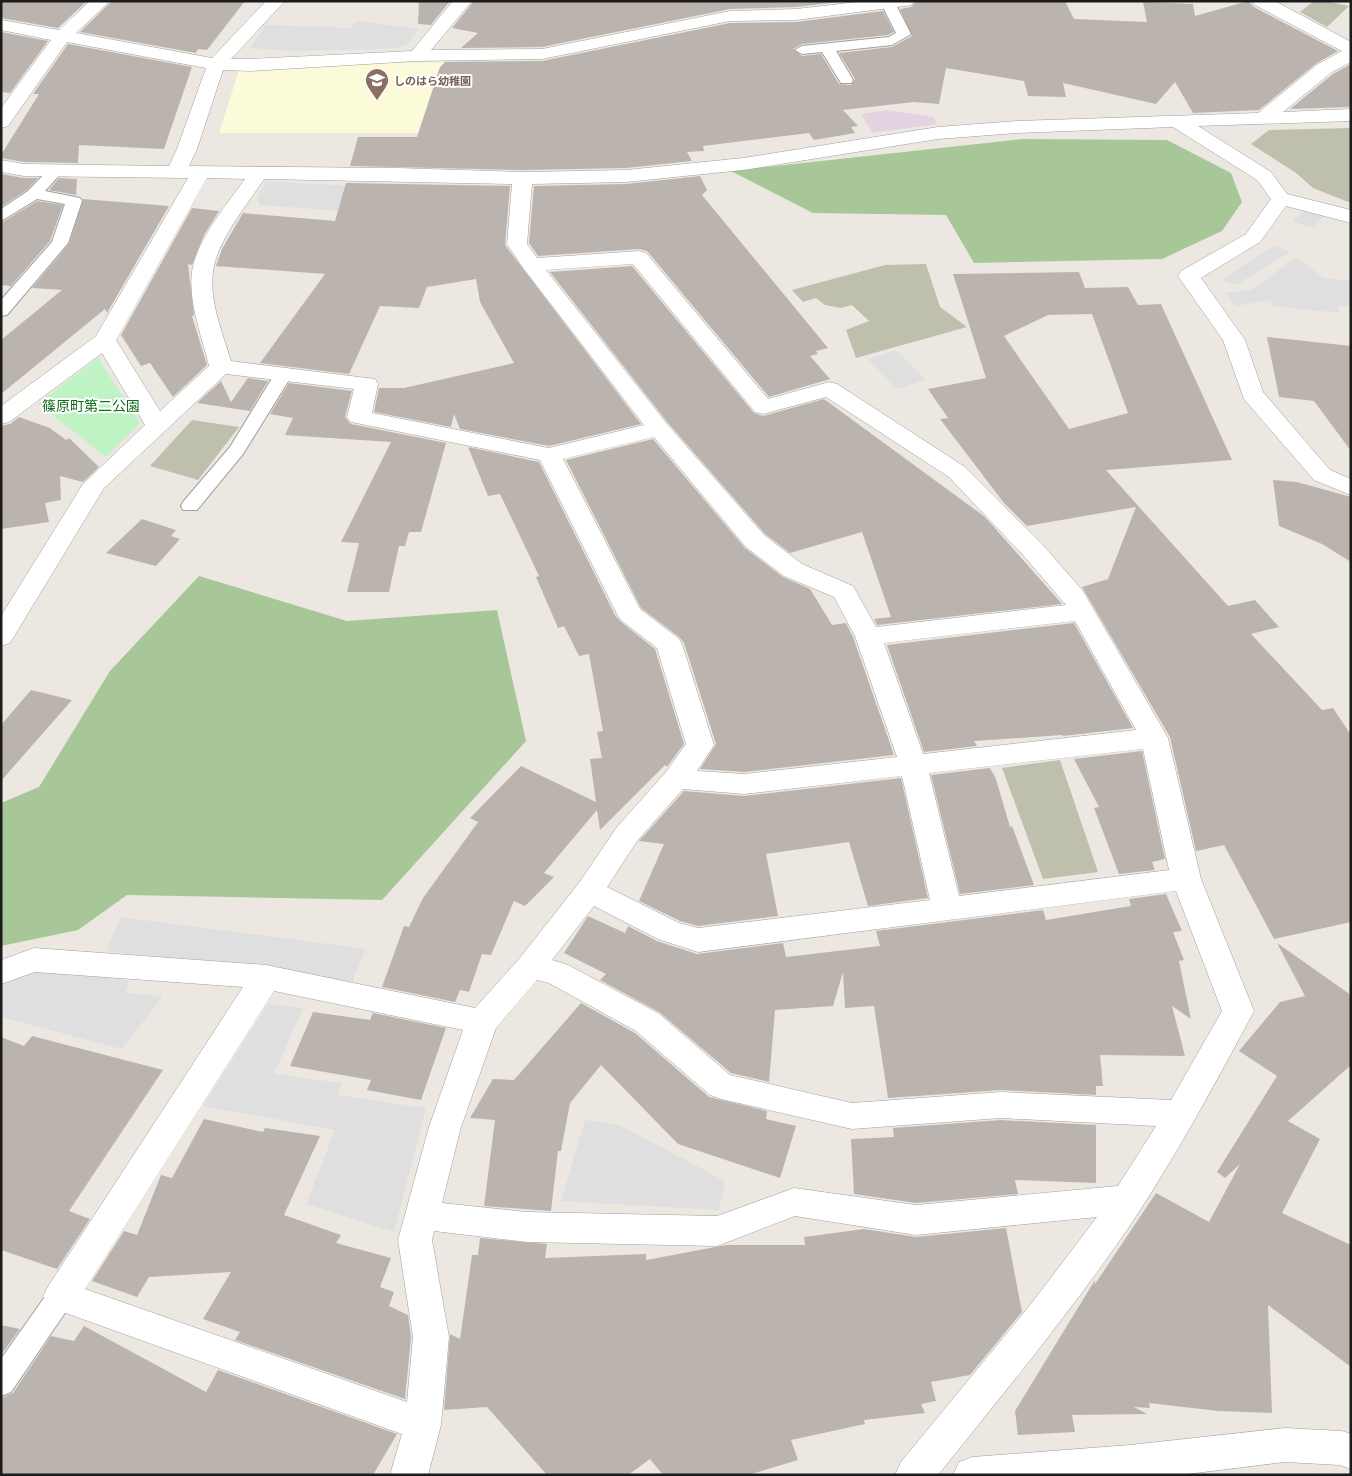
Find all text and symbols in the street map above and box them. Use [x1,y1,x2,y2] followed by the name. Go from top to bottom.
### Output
[364,67,390,101] school or university icon: しのはら幼稚園
[394,73,471,88] place label: しのはら幼稚園
[42,396,140,415] park label: 篠原町第二公園

